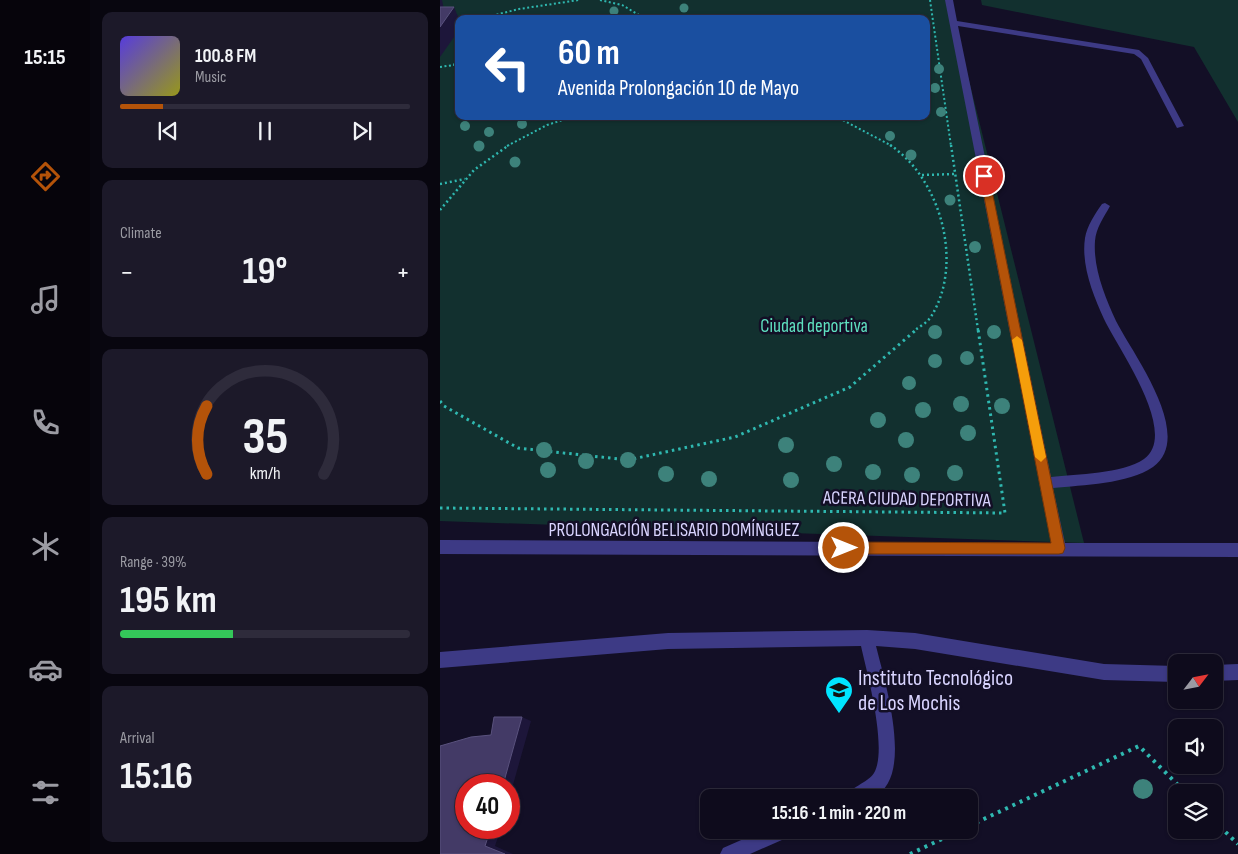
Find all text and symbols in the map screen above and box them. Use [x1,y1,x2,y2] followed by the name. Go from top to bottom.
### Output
[558,32,620,75] text: 60 m
[475,35,540,100] icon: left
[24,44,66,71] text: 15:15
[195,45,256,68] text: 100.8 FM
[195,68,226,87] text: Music
[558,75,799,102] text: Avenida Prolongación 10 de Mayo
[154,117,182,145] icon: previous
[251,117,279,145] icon: pause
[348,117,376,145] icon: next
[963,155,1005,197] pin
[28,159,63,194] icon: directions
[970,162,998,190] icon: arrive
[120,224,162,243] text: Climate
[243,249,287,294] text: 19°
[120,256,134,289] text: −
[396,256,410,289] text: +
[28,282,63,317] icon: music
[760,315,868,338] park label: Ciudad deportiva
[28,405,63,440] icon: phone
[242,406,288,469] text: 35
[250,463,280,484] text: km/h
[822,487,992,512] street label: ACERA CIUDAD DEPORTIVA
[548,519,800,542] street label: PROLONGACIÓN BELISARIO DOMÍNGUEZ
[817,521,869,573] position arrow
[28,529,63,564] icon: climate
[120,553,187,572] text: Range · 39%
[120,578,217,623] text: 195 km
[28,652,63,687] icon: car
[1168,654,1222,709] north arrow
[1168,654,1223,839] map controls
[858,665,1013,717] place label: Instituto Tecnológico de Los Mochis
[824,675,854,714] school or university icon: Instituto Tecnológico de Los Mochis
[1168,719,1223,774] button: sound
[120,729,154,748] text: Arrival
[120,754,193,799] text: 15:16
[455,774,520,839] speed limit sign: 40
[28,775,63,810] icon: filters
[1168,784,1223,839] button: layers
[772,802,906,825] text: 15:16 · 1 min · 220 m

